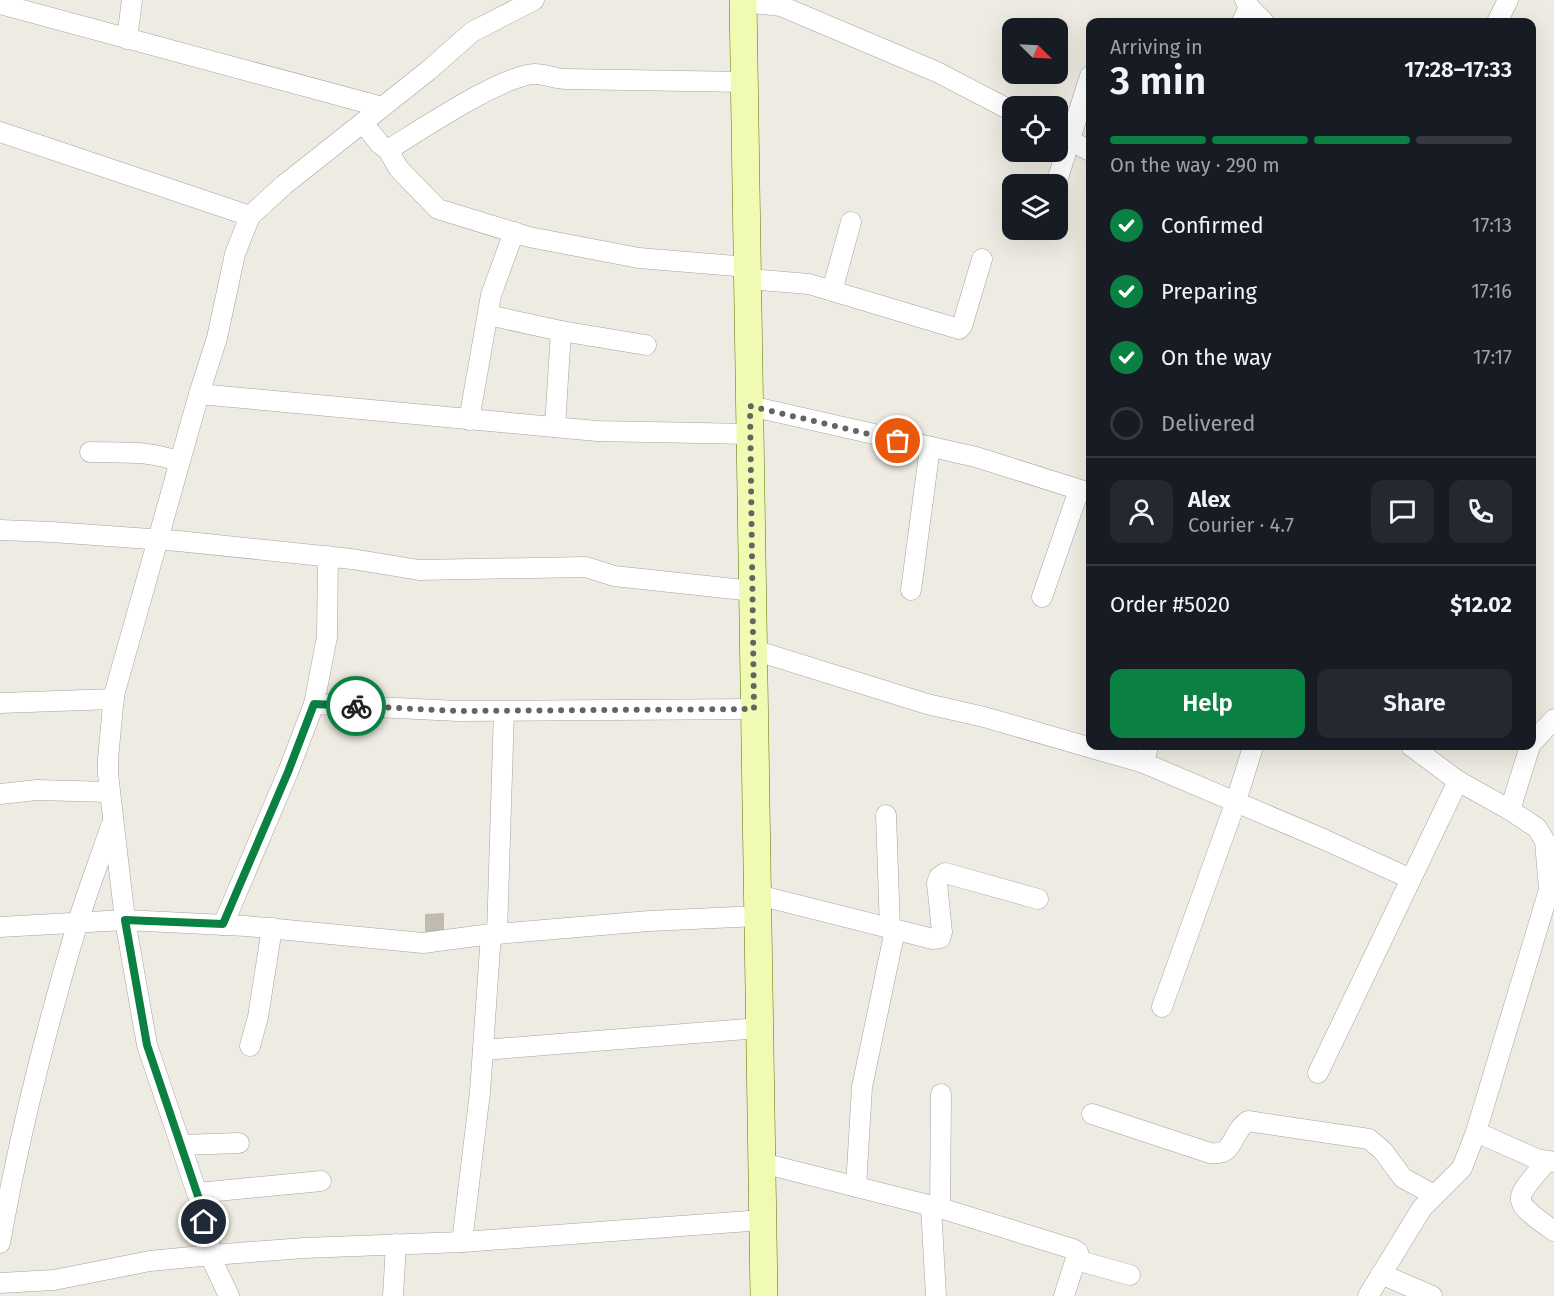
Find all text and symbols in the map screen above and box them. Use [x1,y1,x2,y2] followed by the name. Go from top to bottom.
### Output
[1002,18,1068,84] north arrow
[1002,18,1068,240] map controls
[1110,35,1203,59] text: Arriving in
[1404,56,1512,83] text: 17:28–17:33
[1110,58,1206,104] text: 3 min
[1002,96,1068,162] button: locate
[1110,153,1280,177] text: On the way · 290 m
[1002,174,1068,240] button: layers
[1110,209,1143,242] icon: check
[1161,212,1264,239] text: Confirmed
[1472,213,1512,237] text: 17:13
[1110,275,1143,308] icon: check
[1161,278,1257,305] text: Preparing
[1471,279,1512,303] text: 17:16
[1110,341,1143,374] icon: check
[1161,344,1272,371] text: On the way
[1473,345,1512,369] text: 17:17
[1161,410,1256,437] text: Delivered
[872,415,923,466] pin
[881,424,914,457] icon: bag
[1110,480,1173,543] button: person
[1371,480,1434,543] button: chat
[1449,480,1512,543] button: phone
[1188,486,1231,513] text: Alex
[1188,513,1294,537] text: Courier · 4.7
[1110,591,1230,618] text: Order #5020
[1450,591,1512,618] text: $12.02
[1110,669,1305,738] button: Help
[1317,669,1512,738] button: Share
[326,676,386,736] courier
[340,690,373,723] icon: bike
[178,1196,229,1247] pin
[187,1205,220,1238] icon: home

